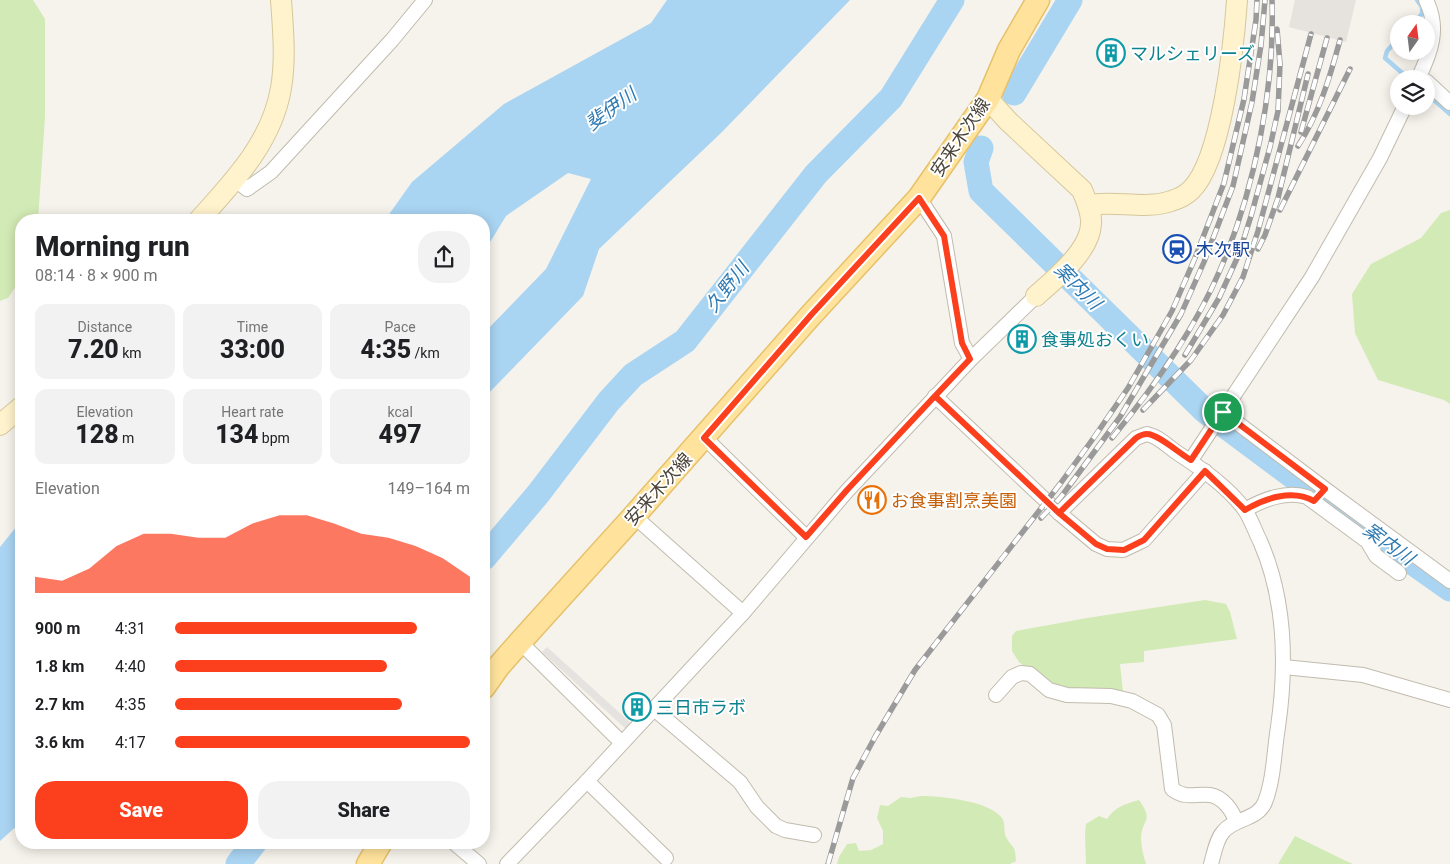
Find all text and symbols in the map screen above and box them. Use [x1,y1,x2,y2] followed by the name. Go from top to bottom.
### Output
[1390,15,1435,60] north arrow
[1390,15,1435,115] map controls
[1096,38,1126,68] building icon: マルシェリーズ
[1130,43,1255,64] place label: マルシェリーズ
[1390,70,1435,115] button: layers
[581,82,642,135] water label: 斐伊川
[926,94,994,180] street label: 安来木次線
[35,230,190,263] text: Morning run
[418,231,470,283] button: share
[1162,234,1192,264] station icon: 木次駅
[1196,239,1250,260] place label: 木次駅
[700,256,755,317] water label: 久野川
[1050,258,1108,316] water label: 案内川
[35,266,157,285] text: 08:14 · 8 × 900 m
[78,319,132,335] text: Distance
[237,319,268,335] text: Time
[385,319,416,335] text: Pace
[1007,324,1037,354] building icon: 食事処おくい
[1041,329,1149,350] place label: 食事処おくい
[68,335,119,364] text: 7.20
[220,335,285,364] text: 33:00
[361,335,411,364] text: 4:35
[119,345,142,361] text: km
[411,345,440,361] text: /km
[1202,391,1244,433] pin
[1209,398,1237,426] icon: arrive
[76,404,133,420] text: Elevation
[221,404,284,420] text: Heart rate
[388,404,413,420] text: kcal
[75,420,119,449] text: 128
[215,420,258,449] text: 134
[379,420,422,449] text: 497
[119,430,134,446] text: m
[258,430,290,446] text: bpm
[620,449,696,529] street label: 安来木次線
[35,479,100,498] text: Elevation
[388,479,470,498] text: 149–164 m
[857,485,887,515] restaurant icon: お食事割烹美園
[891,490,1017,511] place label: お食事割烹美園
[1359,518,1420,571] water label: 案内川
[35,619,80,638] text: 900 m
[115,619,146,638] text: 4:31
[35,657,84,676] text: 1.8 km
[115,657,146,676] text: 4:40
[622,692,652,722] building icon: 三日市ラボ
[35,695,84,714] text: 2.7 km
[115,695,146,714] text: 4:35
[656,697,746,718] place label: 三日市ラボ
[35,733,84,752] text: 3.6 km
[115,733,146,752] text: 4:17
[35,781,248,839] button: Save
[258,781,470,839] button: Share

